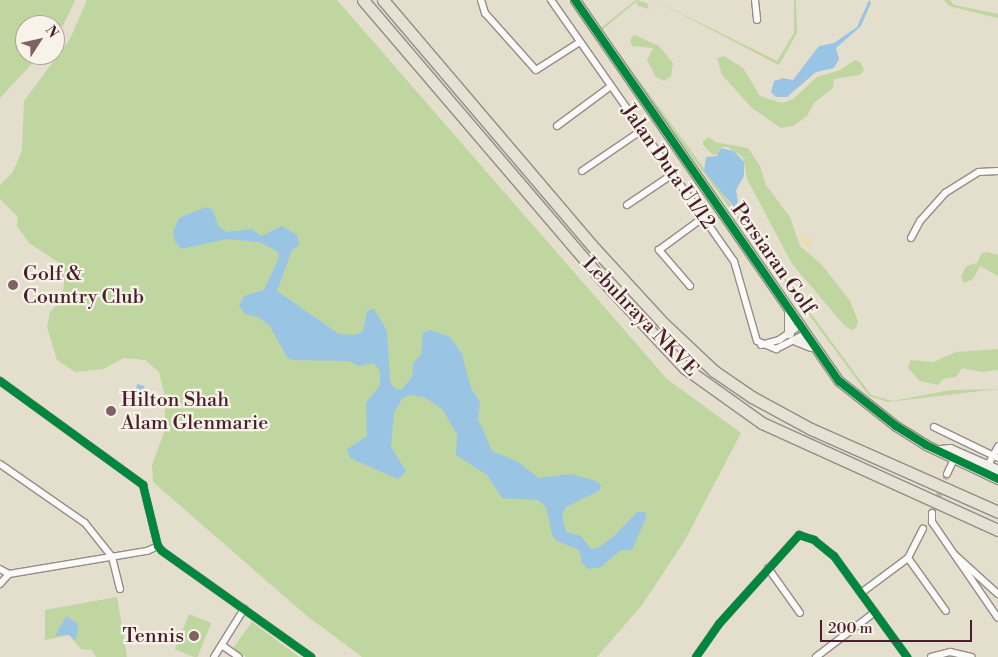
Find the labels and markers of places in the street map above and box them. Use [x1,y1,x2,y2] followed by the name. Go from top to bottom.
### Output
[23,262,144,309] place label: Golf & Country Club
[7,279,19,291] marker: Golf & Country Club
[121,388,268,435] place label: Hilton Shah Alam Glenmarie
[105,405,117,417] marker: Hilton Shah Alam Glenmarie
[122,624,184,648] place label: Tennis
[188,630,200,642] marker: Tennis

